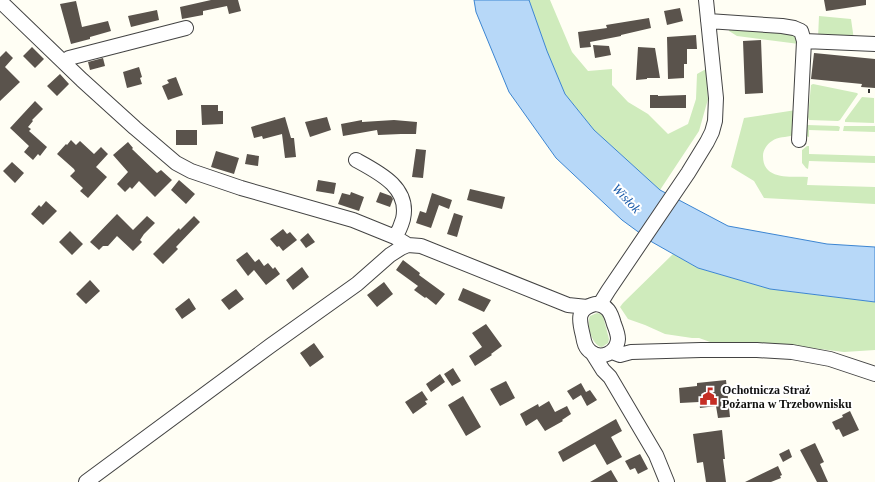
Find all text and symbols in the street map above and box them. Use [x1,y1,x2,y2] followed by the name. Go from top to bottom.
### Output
[609,181,644,216] water label: Wisłok
[722,383,852,411] place label: Ochotnicza Straż Pożarna w Trzebownisku
[699,387,719,407] public building icon: Ochotnicza Straż Pożarna w Trzebownisku

